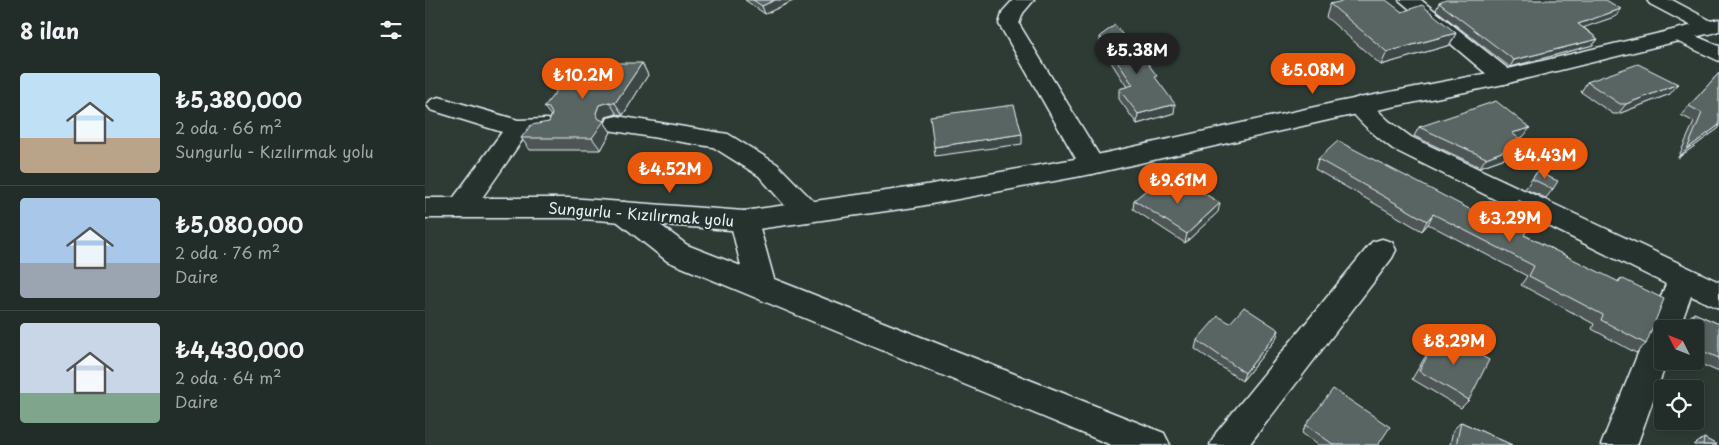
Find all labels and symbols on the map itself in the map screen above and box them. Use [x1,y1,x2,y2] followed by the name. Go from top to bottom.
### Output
[1096,32,1178,75] pin: ₺5.38M
[1272,52,1354,95] pin: ₺5.08M
[542,58,624,100] pin: ₺10.2M
[1504,138,1586,180] pin: ₺4.43M
[629,152,711,194] pin: ₺4.52M
[1137,162,1219,205] pin: ₺9.61M
[547,196,735,231] street label: Sungurlu - Kızılırmak yolu
[1469,200,1551,243] pin: ₺3.29M
[1654,320,1704,370] north arrow
[1413,324,1495,366] pin: ₺8.29M

